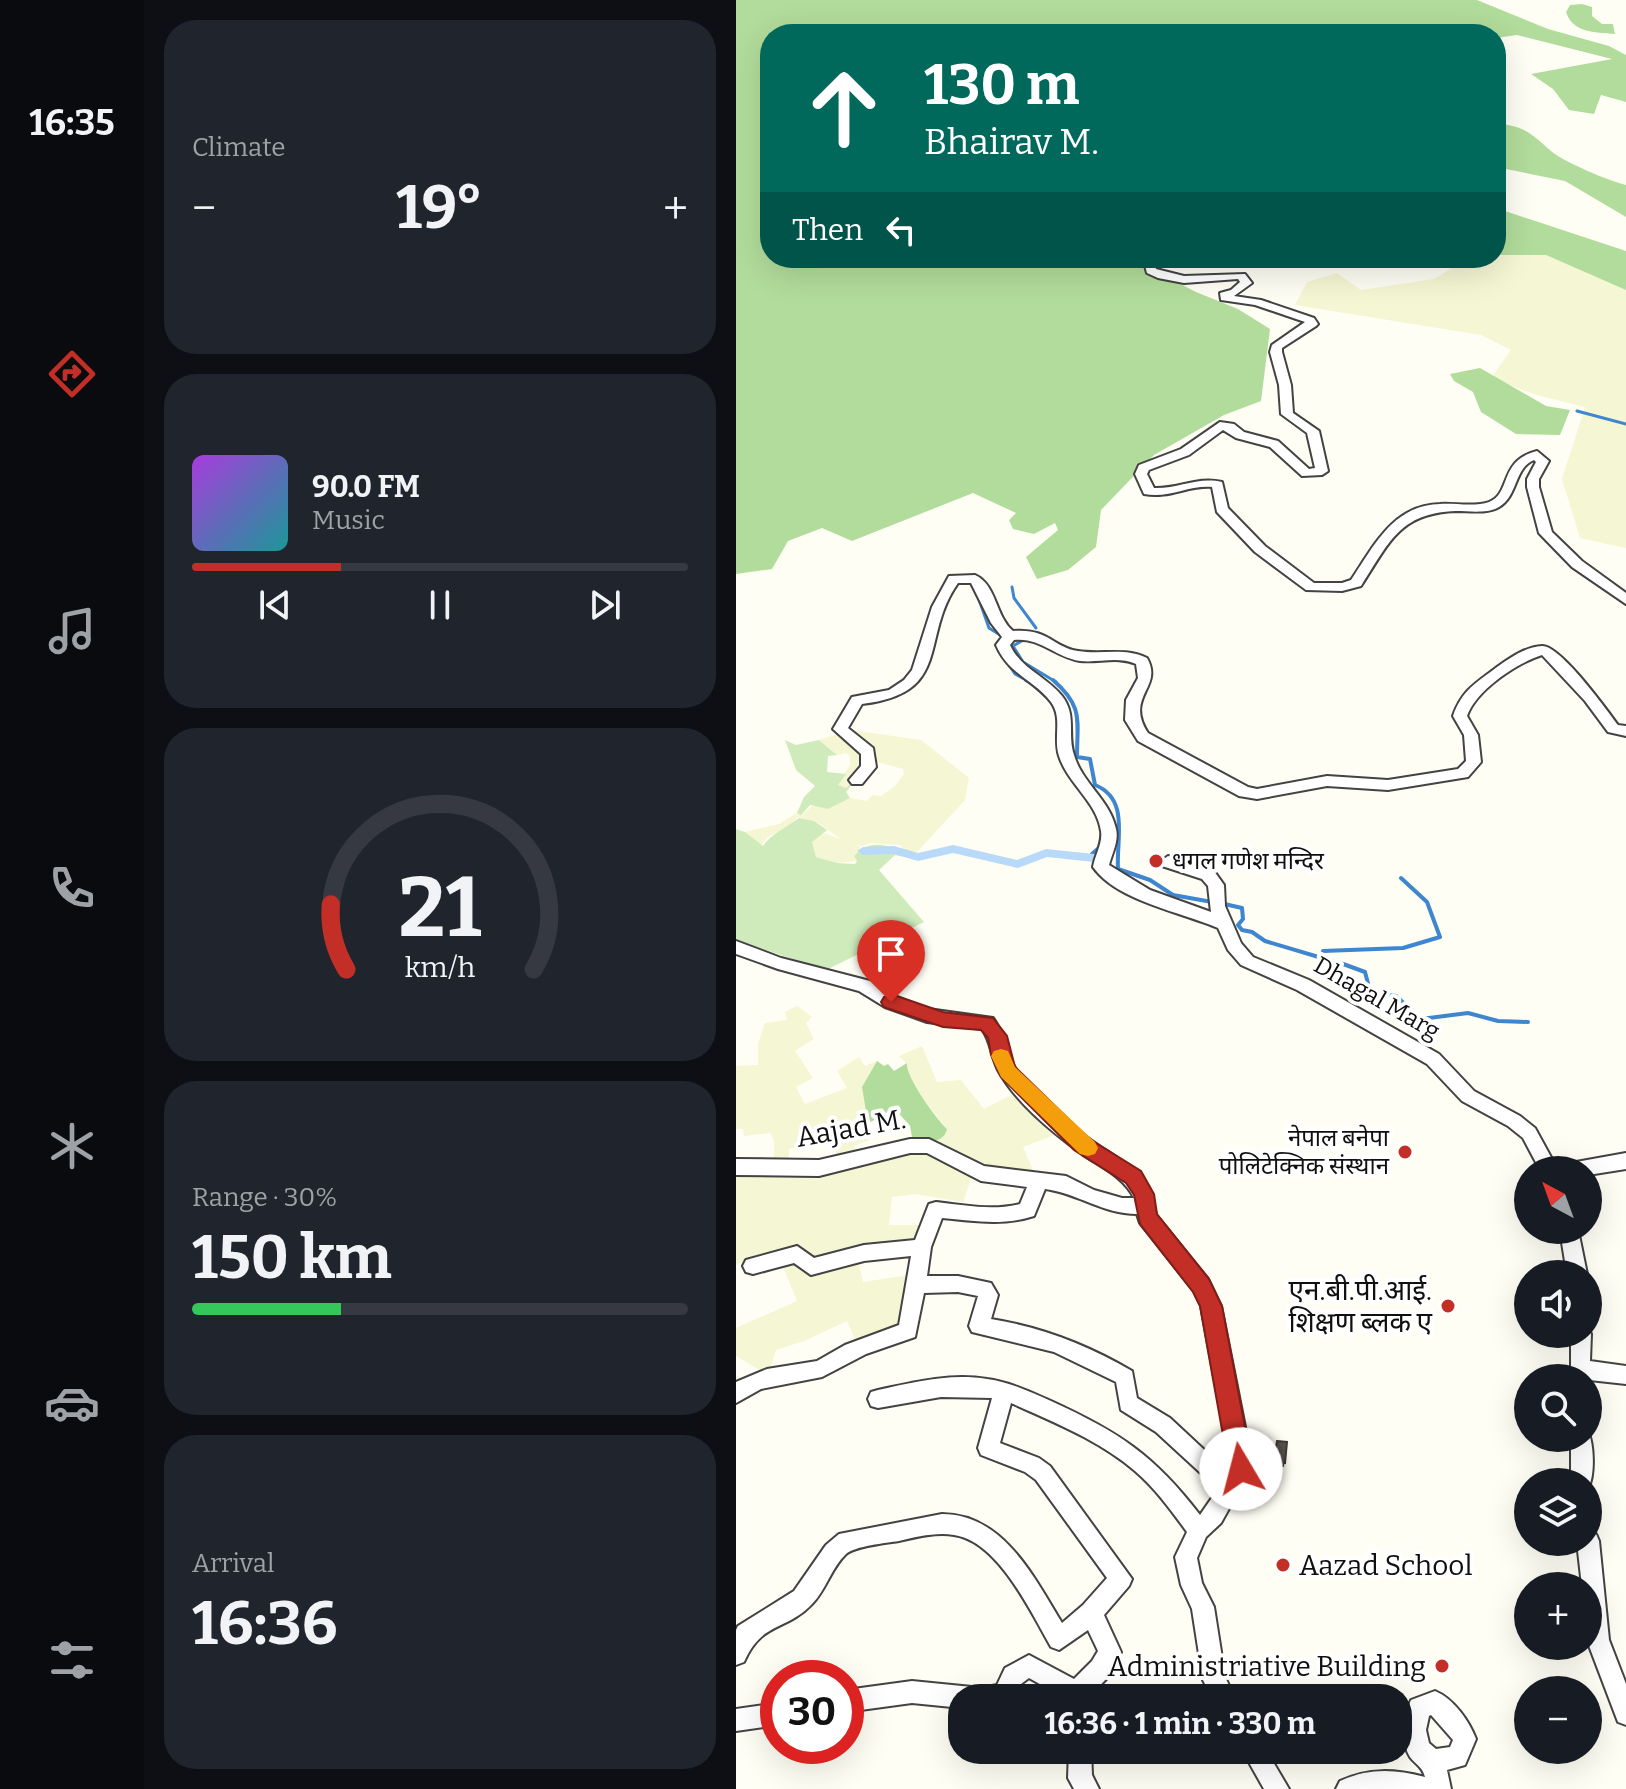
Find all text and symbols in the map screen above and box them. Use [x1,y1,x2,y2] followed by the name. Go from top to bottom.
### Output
[924,52,1080,119] text: 130 m
[792,56,896,160] icon: ahead
[29,101,115,145] text: 16:35
[924,120,1099,164] text: Bhairav M.
[192,132,286,163] text: Climate
[396,172,483,244] text: 19°
[192,182,216,235] text: −
[663,182,688,235] text: +
[879,208,923,252] icon: left
[792,212,863,248] text: Then
[44,346,100,402] icon: directions
[312,469,420,505] text: 90.0 FM
[312,505,385,536] text: Music
[253,583,297,627] icon: previous
[418,583,462,627] icon: pause
[583,583,627,627] icon: next
[44,603,100,659] icon: music
[1172,847,1325,875] place label: धगल गणेश मन्दिर
[1147,852,1165,870] marker: धगल गणेश मन्दिर
[399,858,481,958] text: 21
[44,860,100,916] icon: phone
[857,920,925,1002] pin
[869,932,913,976] icon: arrive
[405,951,476,986] text: km/h
[1309,951,1445,1045] street label: Dhagal Marg
[794,1102,908,1154] street label: Aajad M.
[44,1118,100,1174] icon: climate
[1219,1124,1390,1180] place label: नेपाल बनेपा पोलिटेक्निक संस्थान
[1396,1143,1414,1161] marker: नेपाल बनेपा पोलिटेक्निक संस्थान
[1514,1156,1602,1244] north arrow
[1514,1156,1602,1764] map controls
[192,1182,337,1213] text: Range · 30%
[192,1222,392,1294] text: 150 km
[1514,1260,1602,1348] button: sound
[1288,1274,1433,1339] place label: एन.बी.पी.आई. शिक्षण ब्लक ए
[1439,1297,1457,1315] marker: एन.बी.पी.आई. शिक्षण ब्लक ए
[1514,1364,1602,1452] button: search
[44,1375,100,1431] icon: car
[1199,1427,1283,1511] position arrow
[1514,1468,1602,1556] button: layers
[192,1548,274,1579] text: Arrival
[1299,1549,1472,1582] place label: Aazad School
[1274,1556,1292,1574] marker: Aazad School
[1514,1572,1602,1660] button: +
[192,1588,337,1660] text: 16:36
[44,1632,100,1688] icon: filters
[1107,1650,1426,1683] place label: Administriative Building
[1433,1657,1451,1675] marker: Administriative Building
[760,1660,864,1764] speed limit sign: 30
[1514,1676,1602,1764] button: −
[1044,1706,1316,1742] text: 16:36 · 1 min · 330 m

